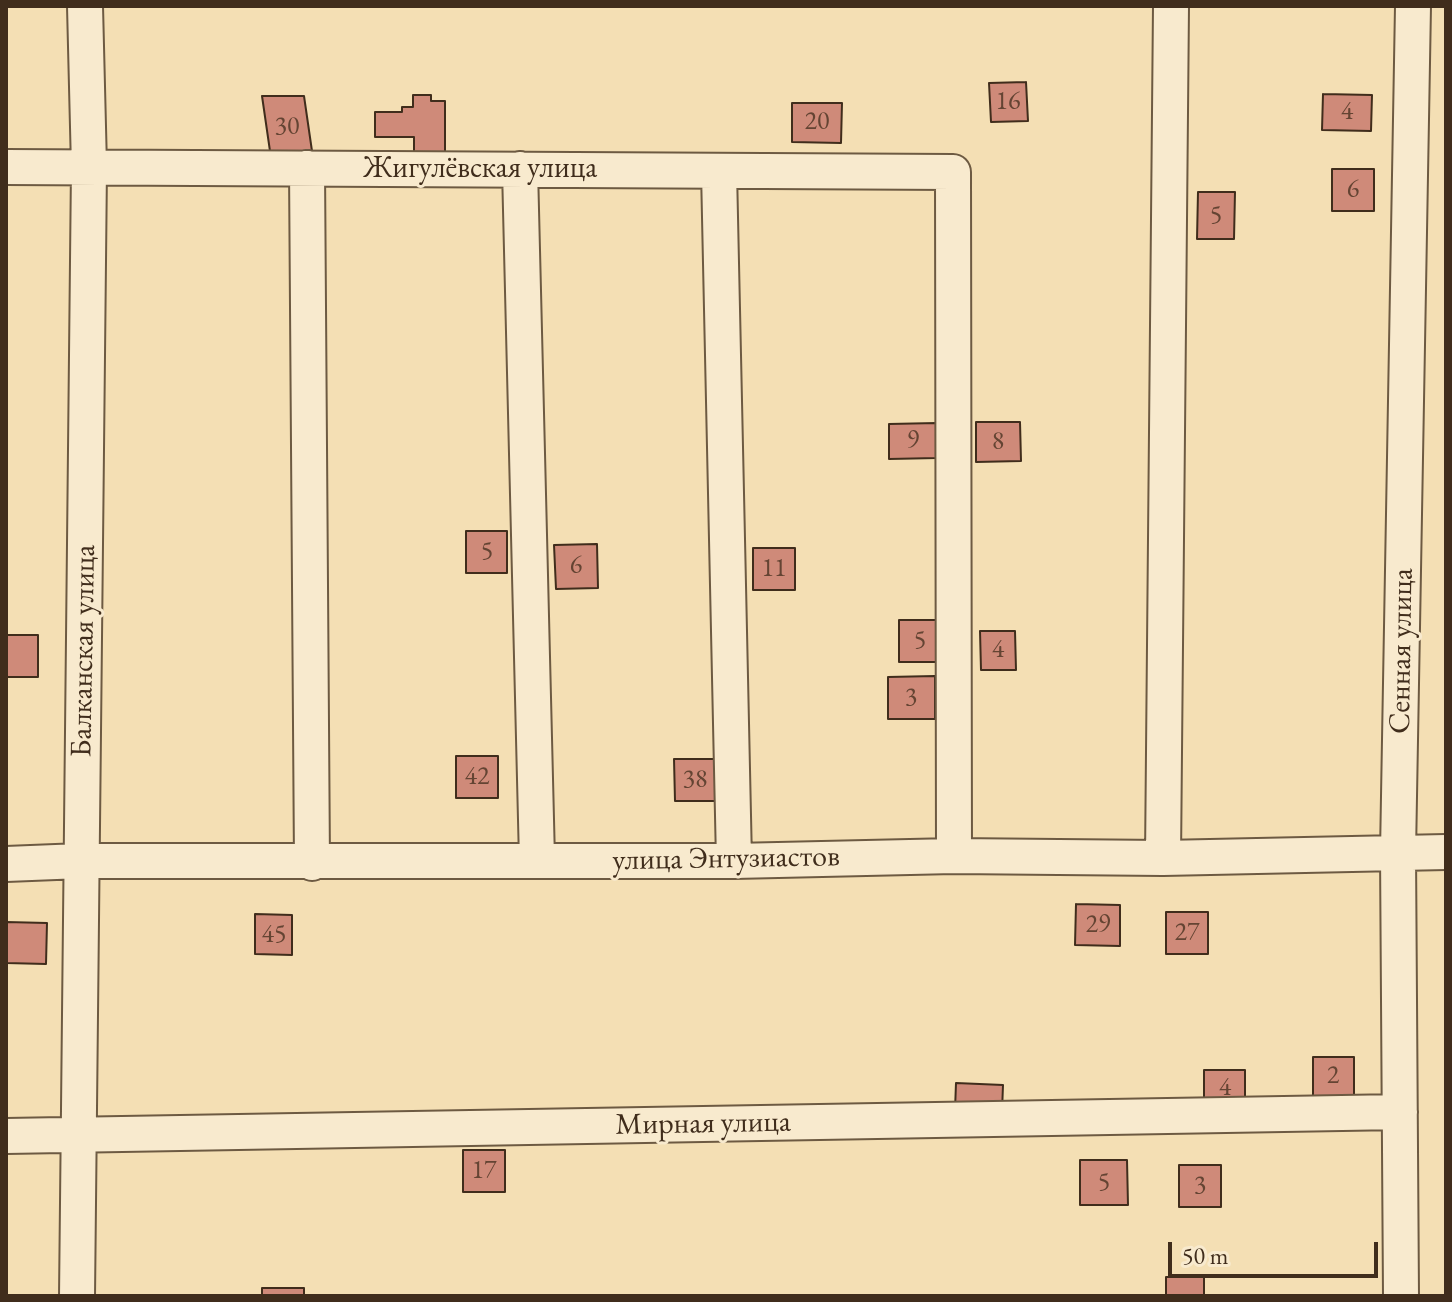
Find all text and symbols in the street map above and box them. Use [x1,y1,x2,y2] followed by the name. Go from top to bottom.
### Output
[996,86,1020,118] house number: 16
[1341,96,1353,128] house number: 4
[805,106,829,138] house number: 20
[275,111,299,143] house number: 30
[363,151,597,187] street label: Жигулёвская улица
[1347,174,1359,206] house number: 6
[1210,200,1222,232] house number: 5
[907,425,919,457] house number: 9
[992,426,1004,458] house number: 8
[481,536,493,568] house number: 5
[64,544,104,758] street label: Балканская улица
[570,550,582,582] house number: 6
[762,553,786,585] house number: 11
[1383,568,1421,734] street label: Сенная улица
[914,625,926,657] house number: 5
[992,634,1004,666] house number: 4
[905,682,917,714] house number: 3
[465,761,489,793] house number: 42
[683,764,707,796] house number: 38
[612,839,840,879] street label: улица Энтузиастов
[1086,909,1110,941] house number: 29
[1175,917,1199,949] house number: 27
[262,919,286,951] house number: 45
[1327,1060,1339,1092] house number: 2
[1219,1072,1231,1104] house number: 4
[615,1104,791,1144] street label: Мирная улица
[472,1155,496,1187] house number: 17
[1098,1167,1110,1199] house number: 5
[1194,1170,1206,1202] house number: 3
[1172,1226,1382,1276] scale bar
[1182,1240,1229,1271] text: 50 m

